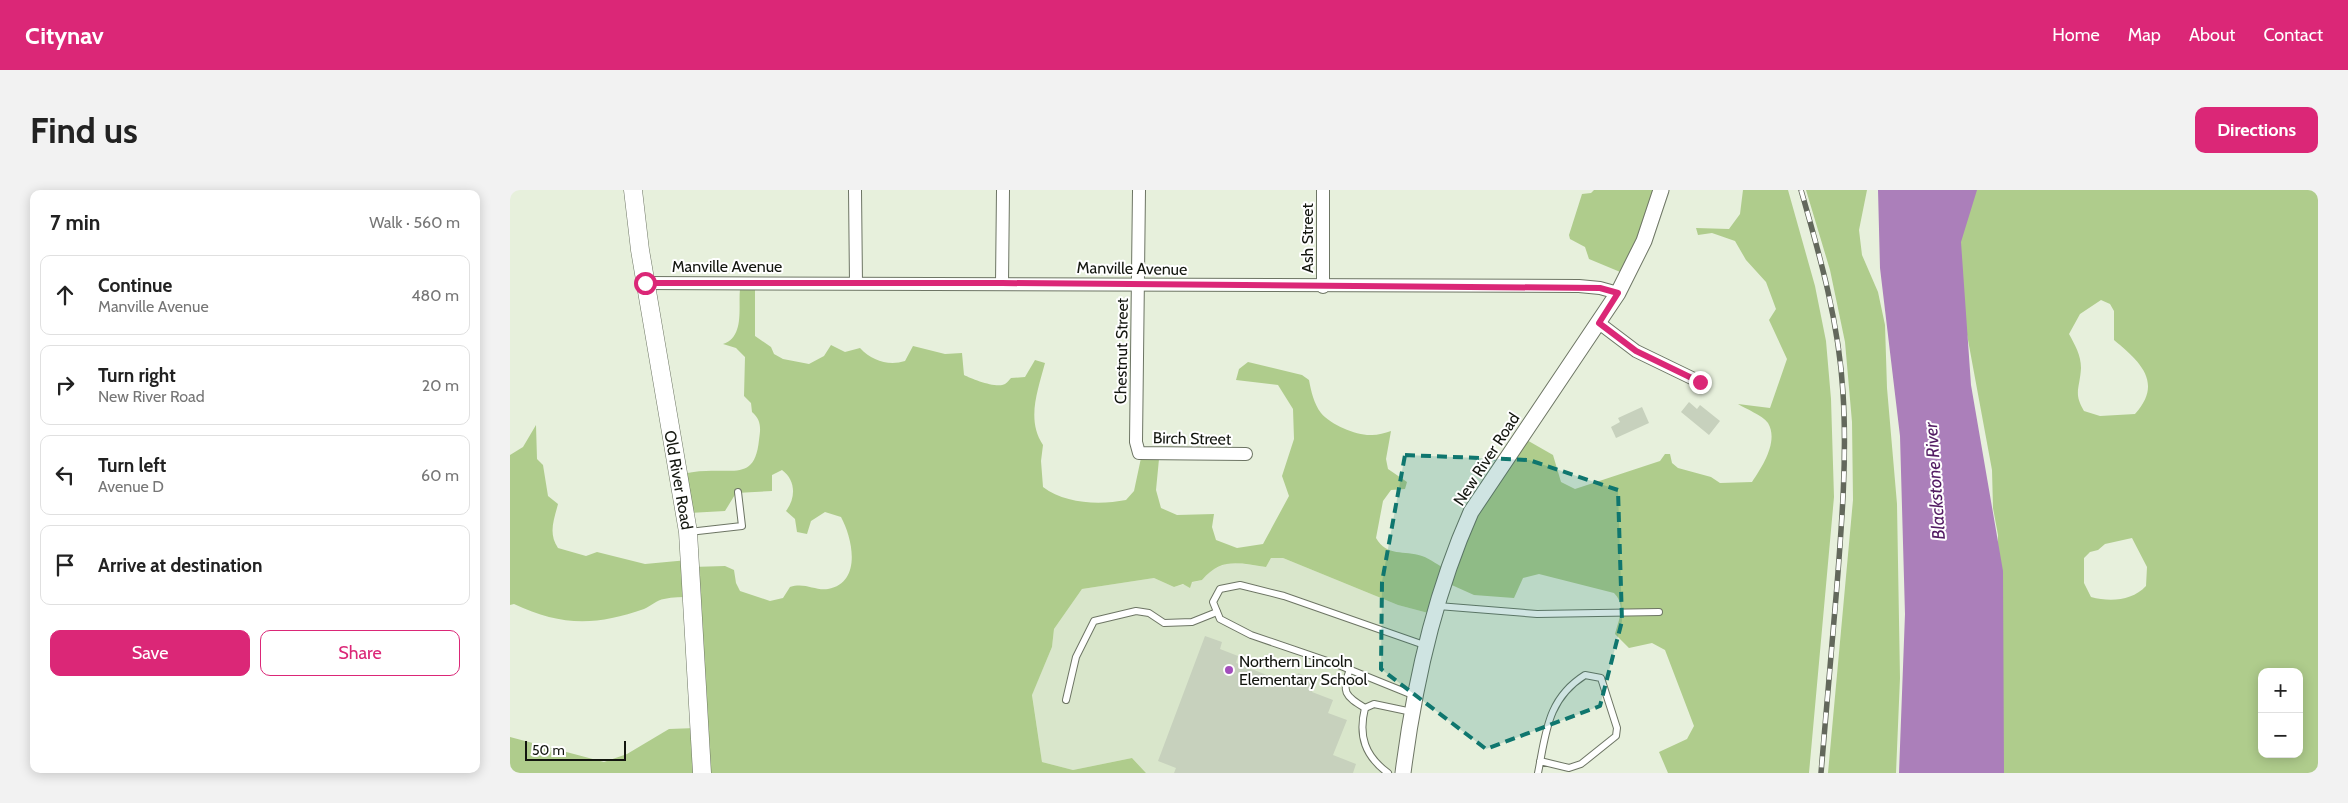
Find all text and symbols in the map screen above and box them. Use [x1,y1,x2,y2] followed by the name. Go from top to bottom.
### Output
[25,21,104,50] text: Citynav
[2052,24,2100,46] text: Home
[2128,24,2161,46] text: Map
[2189,24,2235,46] text: About
[2263,24,2323,46] text: Contact
[2195,107,2318,153] button: Directions
[30,109,138,152] text: Find us
[1298,202,1317,273] street label: Ash Street
[50,210,100,235] text: 7 min
[369,213,460,232] text: Walk · 560 m
[672,257,782,276] street label: Manville Avenue
[1077,258,1187,279] street label: Manville Avenue
[634,272,657,295] route start
[98,274,172,297] text: Continue
[51,281,79,309] icon: ahead
[411,286,459,305] text: 480 m
[98,297,209,316] text: Manville Avenue
[1111,297,1132,404] street label: Chestnut Street
[98,364,176,387] text: Turn right
[51,371,79,399] icon: right
[1689,371,1712,394] route end
[422,376,459,395] text: 20 m
[98,387,205,406] text: New River Road
[1449,409,1523,509] street label: New River Road
[1920,420,1950,540] water label: Blackstone River
[1153,428,1232,449] street label: Birch Street
[660,429,697,531] street label: Old River Road
[98,454,166,477] text: Turn left
[51,461,79,489] icon: left
[421,466,459,485] text: 60 m
[98,477,164,496] text: Avenue D
[51,551,79,579] icon: arrive
[98,554,262,577] text: Arrive at destination
[50,630,250,676] button: Save
[260,630,460,676] button: Share
[1239,652,1367,689] place label: Northern Lincoln Elementary School
[1223,664,1235,676] marker: Northern Lincoln Elementary School
[2258,668,2303,758] map controls
[2258,668,2303,713] button: +
[2258,713,2303,758] button: −
[525,738,626,761] scale bar
[532,741,565,759] text: 50 m

